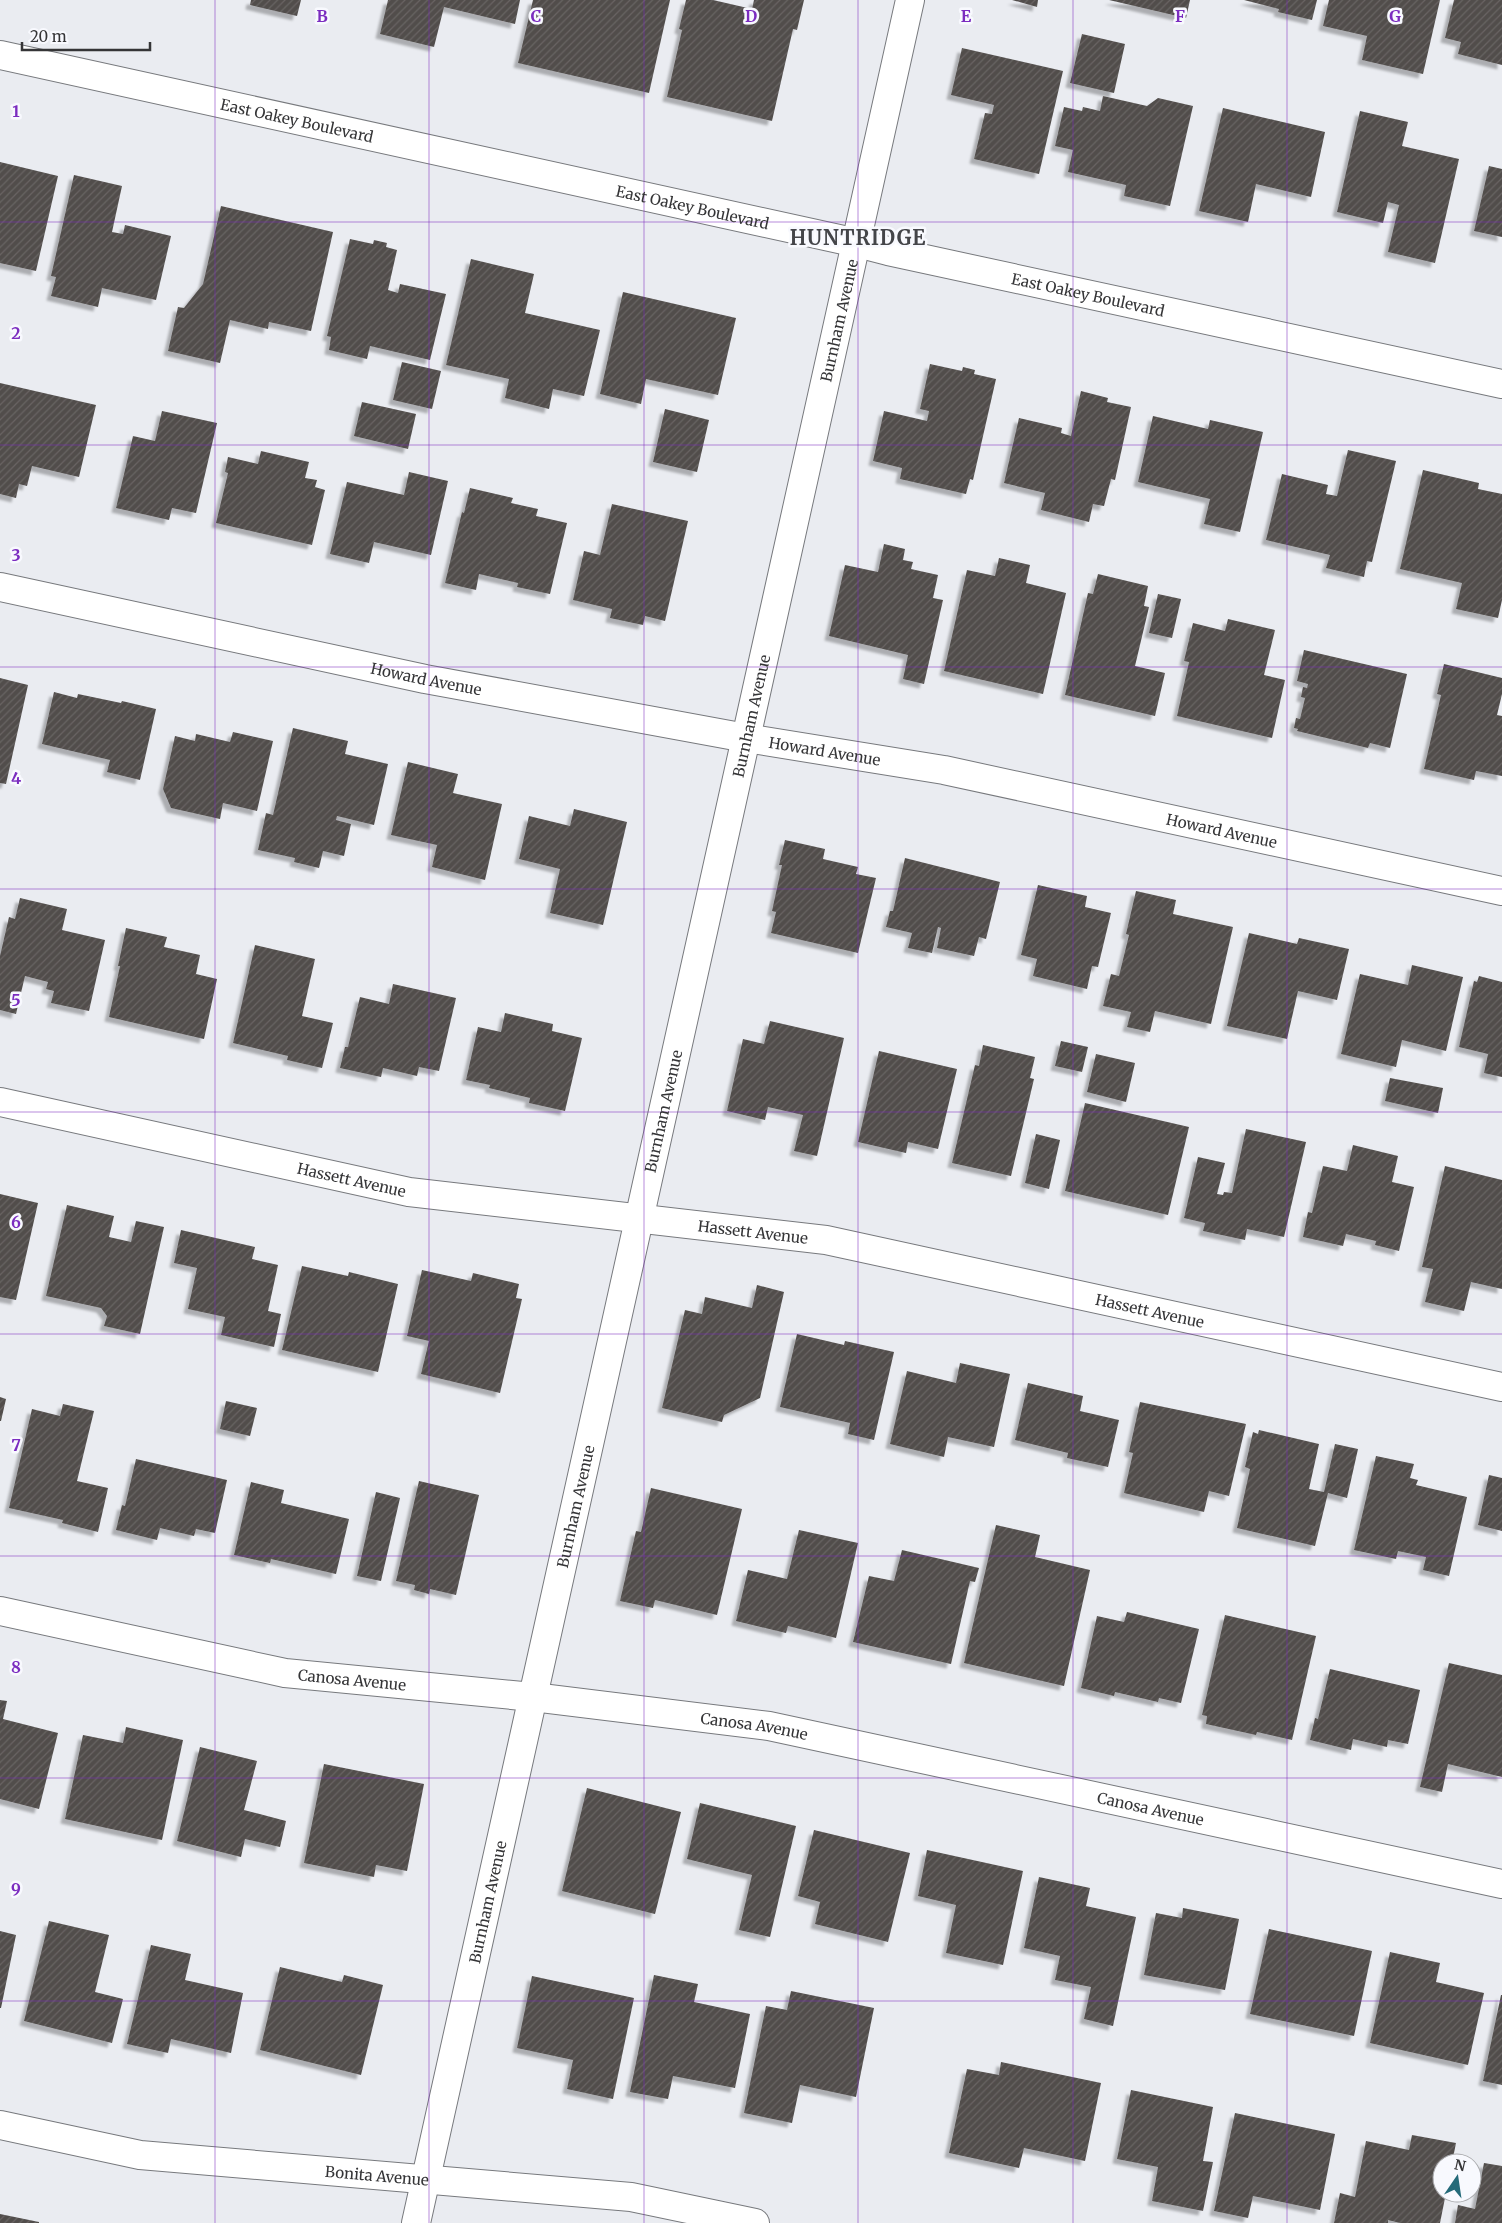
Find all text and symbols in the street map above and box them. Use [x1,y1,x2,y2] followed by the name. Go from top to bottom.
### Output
[316,6,328,26] text: B
[531,6,541,26] text: C
[745,6,757,26] text: D
[961,6,972,26] text: E
[1175,6,1185,26] text: F
[1389,6,1401,26] text: G
[22,20,150,52] scale bar
[30,27,67,46] text: 20 m
[219,94,375,146] street label: East Oakey Boulevard
[12,101,20,121] text: 1
[614,181,771,233] street label: East Oakey Boulevard
[790,225,926,250] district label: HUNTRIDGE
[816,257,862,384] street label: Burnham Avenue
[1010,269,1166,320] street label: East Oakey Boulevard
[11,323,21,343] text: 2
[11,545,21,565] text: 3
[728,652,774,779] street label: Burnham Avenue
[369,658,483,699] street label: Howard Avenue
[768,732,882,769] street label: Howard Avenue
[11,768,21,788] text: 4
[1165,809,1279,852] street label: Howard Avenue
[11,990,21,1010] text: 5
[640,1048,686,1174] street label: Burnham Avenue
[296,1158,408,1201] street label: Hassett Avenue
[11,1212,21,1232] text: 6
[697,1216,809,1247] street label: Hassett Avenue
[1094,1289,1206,1332] street label: Hassett Avenue
[11,1435,21,1455] text: 7
[552,1443,598,1570] street label: Burnham Avenue
[11,1657,21,1677] text: 8
[297,1665,407,1694] street label: Canosa Avenue
[699,1708,810,1744] street label: Canosa Avenue
[1096,1788,1206,1829] street label: Canosa Avenue
[465,1839,510,1965] street label: Burnham Avenue
[11,1879,21,1899] text: 9
[1432,2153,1482,2203] north arrow
[1453,2155,1467,2175] text: N
[324,2161,430,2189] street label: Bonita Avenue

